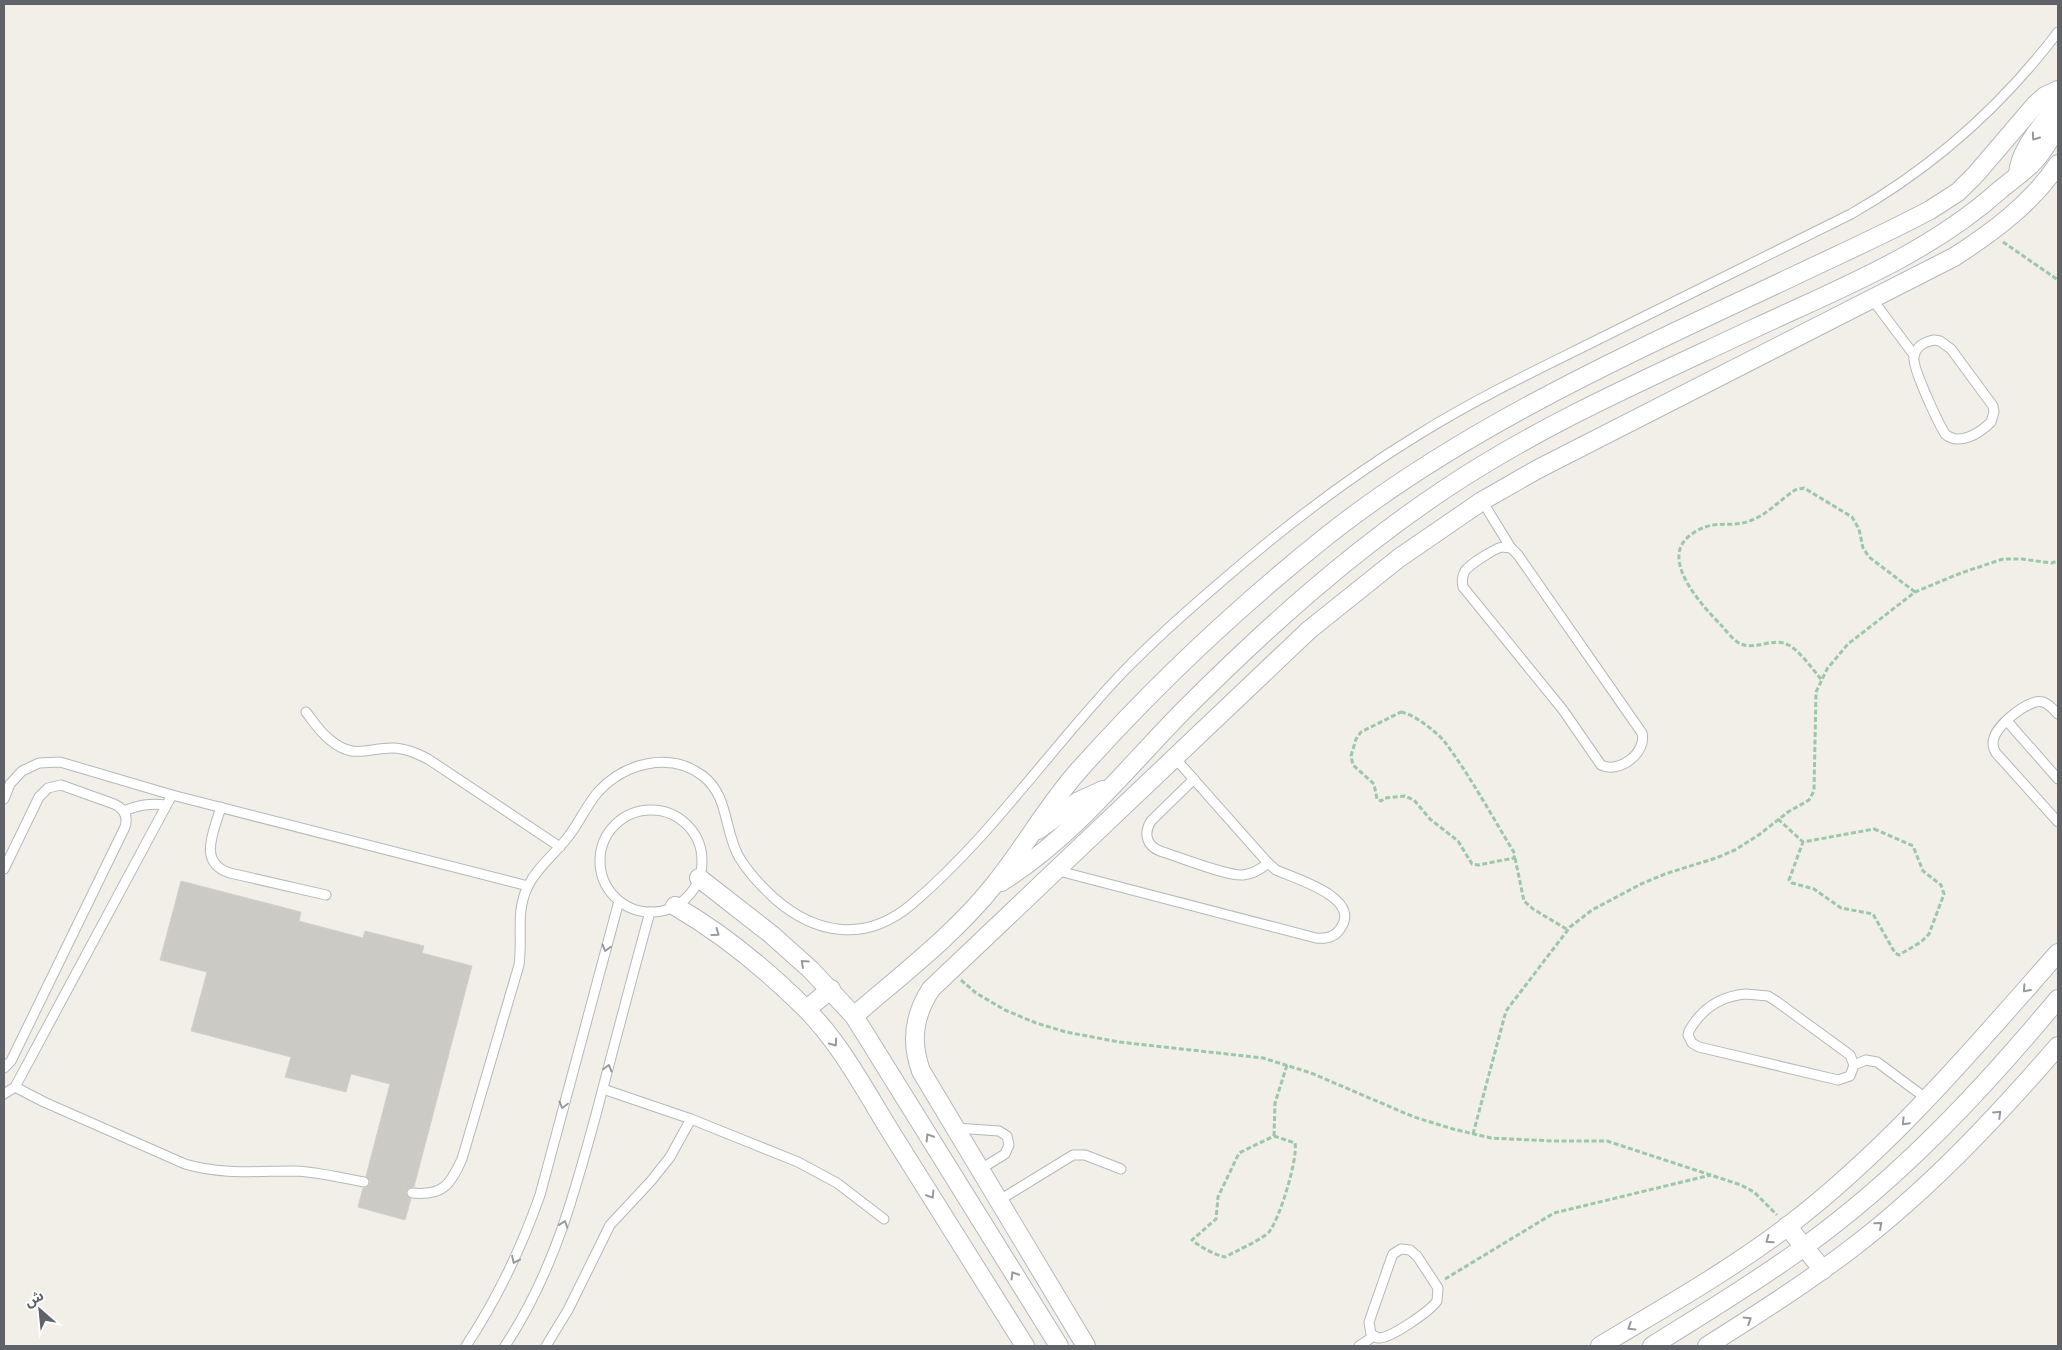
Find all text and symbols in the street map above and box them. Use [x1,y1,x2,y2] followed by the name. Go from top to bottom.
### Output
[2032,131,2041,141] one-way arrow
[710,927,719,935] one-way arrow
[601,944,612,953] one-way arrow
[800,960,809,969] one-way arrow
[2023,984,2032,993] one-way arrow
[828,1038,837,1047] one-way arrow
[602,1063,613,1072] one-way arrow
[558,1100,569,1109] one-way arrow
[1992,1111,2001,1120] one-way arrow
[1902,1117,1911,1126] one-way arrow
[925,1133,935,1142] one-way arrow
[924,1190,934,1199] one-way arrow
[559,1220,569,1229] one-way arrow
[1874,1222,1883,1231] one-way arrow
[1765,1234,1774,1243] one-way arrow
[510,1255,521,1264] one-way arrow
[1011,1272,1021,1281] one-way arrow
[15,1285,65,1335] north arrow
[21,1286,47,1311] text: ش
[1743,1317,1752,1327] one-way arrow
[1628,1321,1637,1330] one-way arrow

